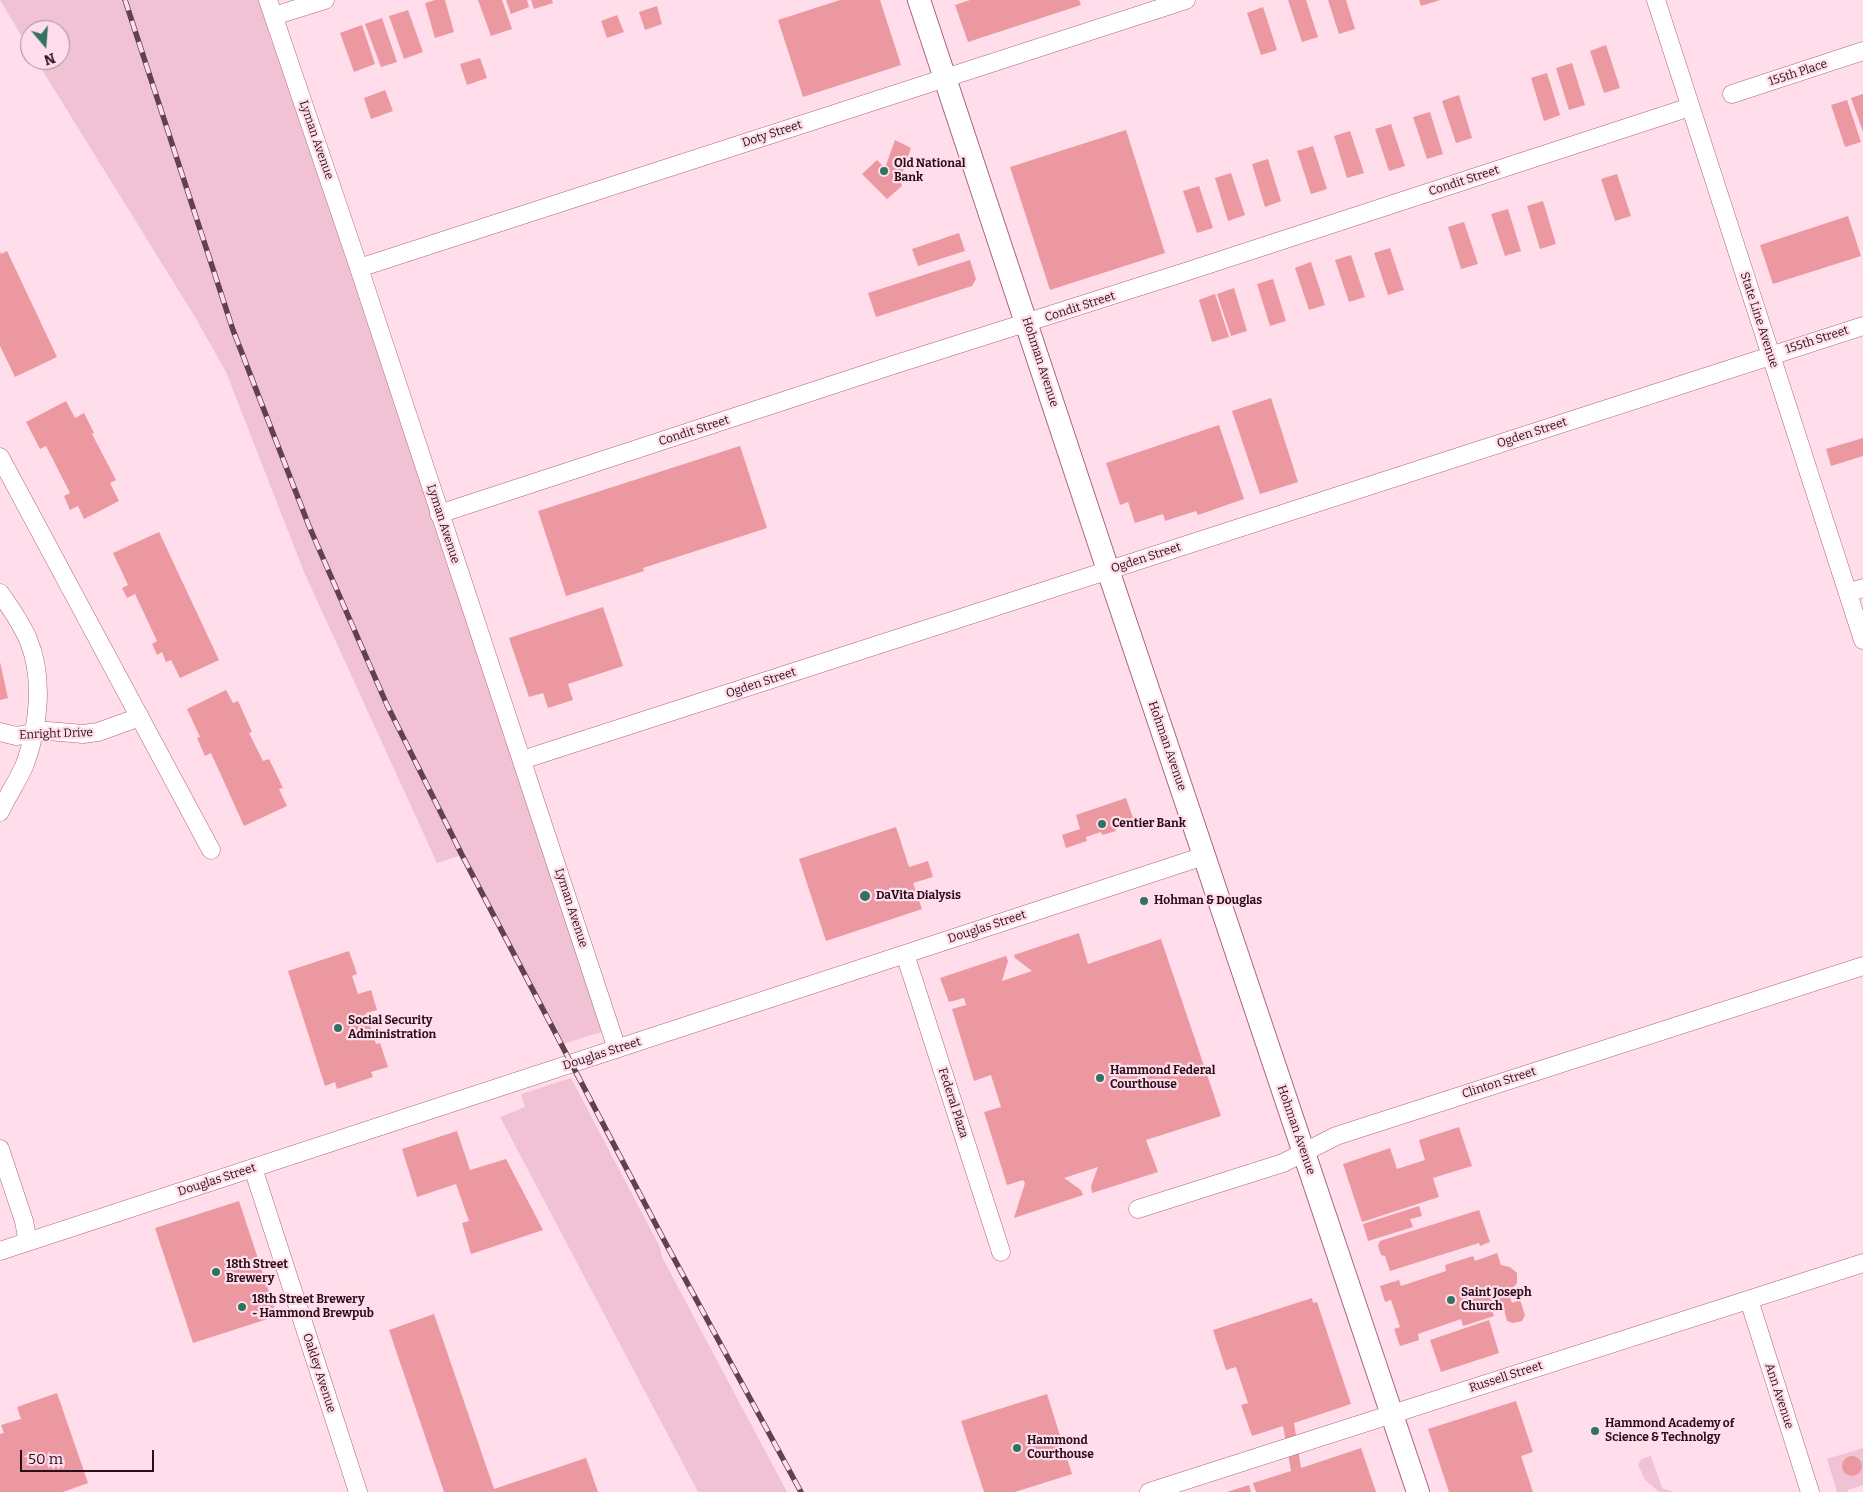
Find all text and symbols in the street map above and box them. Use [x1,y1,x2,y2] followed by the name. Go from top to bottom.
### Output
[20,20,70,70] north arrow
[42,49,57,69] text: N
[1767,57,1829,89] street label: 155th Place
[296,99,336,181] street label: Lyman Avenue
[740,118,804,150] street label: Doty Street
[894,157,965,185] place label: Old National Bank
[1427,163,1501,199] street label: Condit Street
[878,165,890,177] marker: Old National Bank
[1737,270,1781,370] street label: State Line Avenue
[1043,289,1117,325] street label: Condit Street
[1019,315,1061,409] street label: Hohman Avenue
[1784,323,1850,357] street label: 155th Street
[657,413,731,449] street label: Condit Street
[1495,415,1569,451] street label: Ogden Street
[423,483,463,565] street label: Lyman Avenue
[1109,540,1183,576] street label: Ogden Street
[724,665,798,701] street label: Ogden Street
[1145,699,1189,793] street label: Hohman Avenue
[19,726,93,742] street label: Enright Drive
[1112,817,1186,831] place label: Centier Bank
[1096,818,1108,830] marker: Centier Bank
[551,867,591,949] street label: Lyman Avenue
[858,889,872,903] marker: DaVita Dialysis
[876,889,961,903] place label: DaVita Dialysis
[1154,894,1262,908] place label: Hohman & Douglas
[1138,895,1150,907] marker: Hohman & Douglas
[946,908,1028,946] street label: Douglas Street
[348,1014,436,1042] place label: Social Security Administration
[332,1022,344,1034] marker: Social Security Administration
[561,1035,643,1073] street label: Douglas Street
[1110,1064,1215,1092] place label: Hammond Federal Courthouse
[1460,1064,1538,1102] street label: Clinton Street
[935,1066,971,1140] street label: Federal Plaza
[1094,1072,1106,1084] marker: Hammond Federal Courthouse
[1274,1083,1318,1177] street label: Hohman Avenue
[176,1161,258,1199] street label: Douglas Street
[226,1258,288,1286] place label: 18th Street Brewery
[210,1266,222,1278] marker: 18th Street Brewery
[1461,1286,1531,1314] place label: Saint Joseph Church
[252,1293,374,1321] place label: 18th Street Brewery - Hammond Brewpub
[1445,1294,1457,1306] marker: Saint Joseph Church
[236,1301,248,1313] marker: 18th Street Brewery - Hammond Brewpub
[299,1332,339,1414] street label: Oakley Avenue
[1467,1358,1545,1396] street label: Russell Street
[1762,1361,1796,1431] street label: Ann Avenue
[1605,1417,1734,1445] place label: Hammond Academy of Science & Technolgy
[1589,1425,1601,1437] marker: Hammond Academy of Science & Technolgy
[1027,1434,1094,1462] place label: Hammond Courthouse
[22,1440,156,1472] scale bar
[1011,1442,1023,1454] marker: Hammond Courthouse
[28,1450,63,1468] text: 50 m

